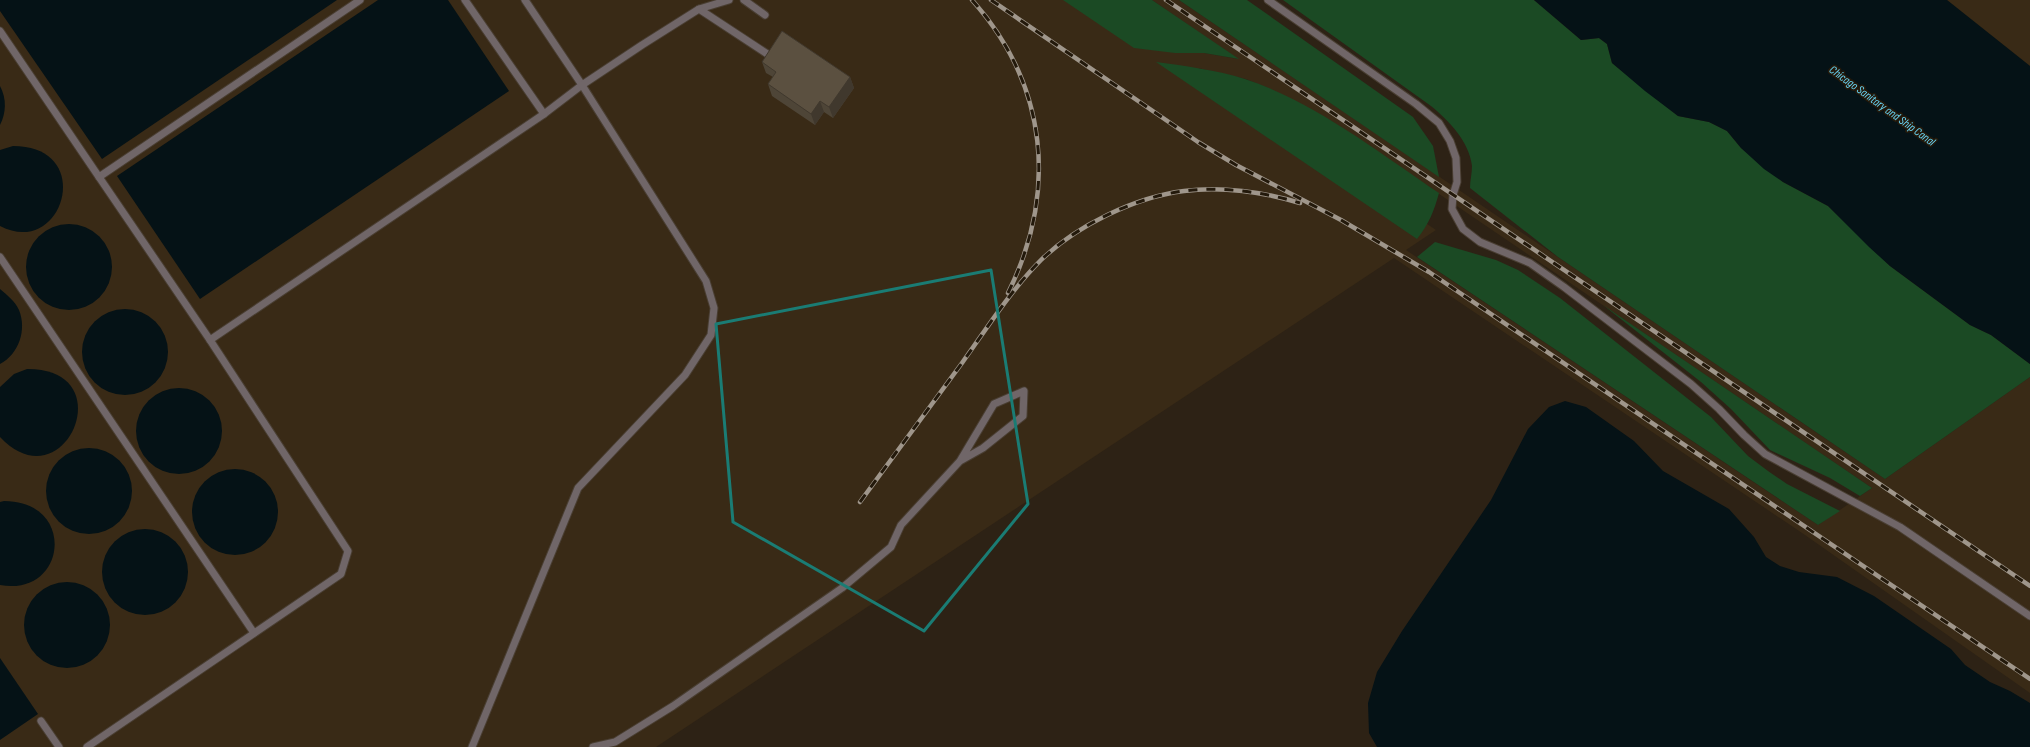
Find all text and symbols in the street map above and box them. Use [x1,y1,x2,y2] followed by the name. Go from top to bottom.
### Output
[1826,62,1939,150] water label: Chicago Sanitary and Ship Canal

